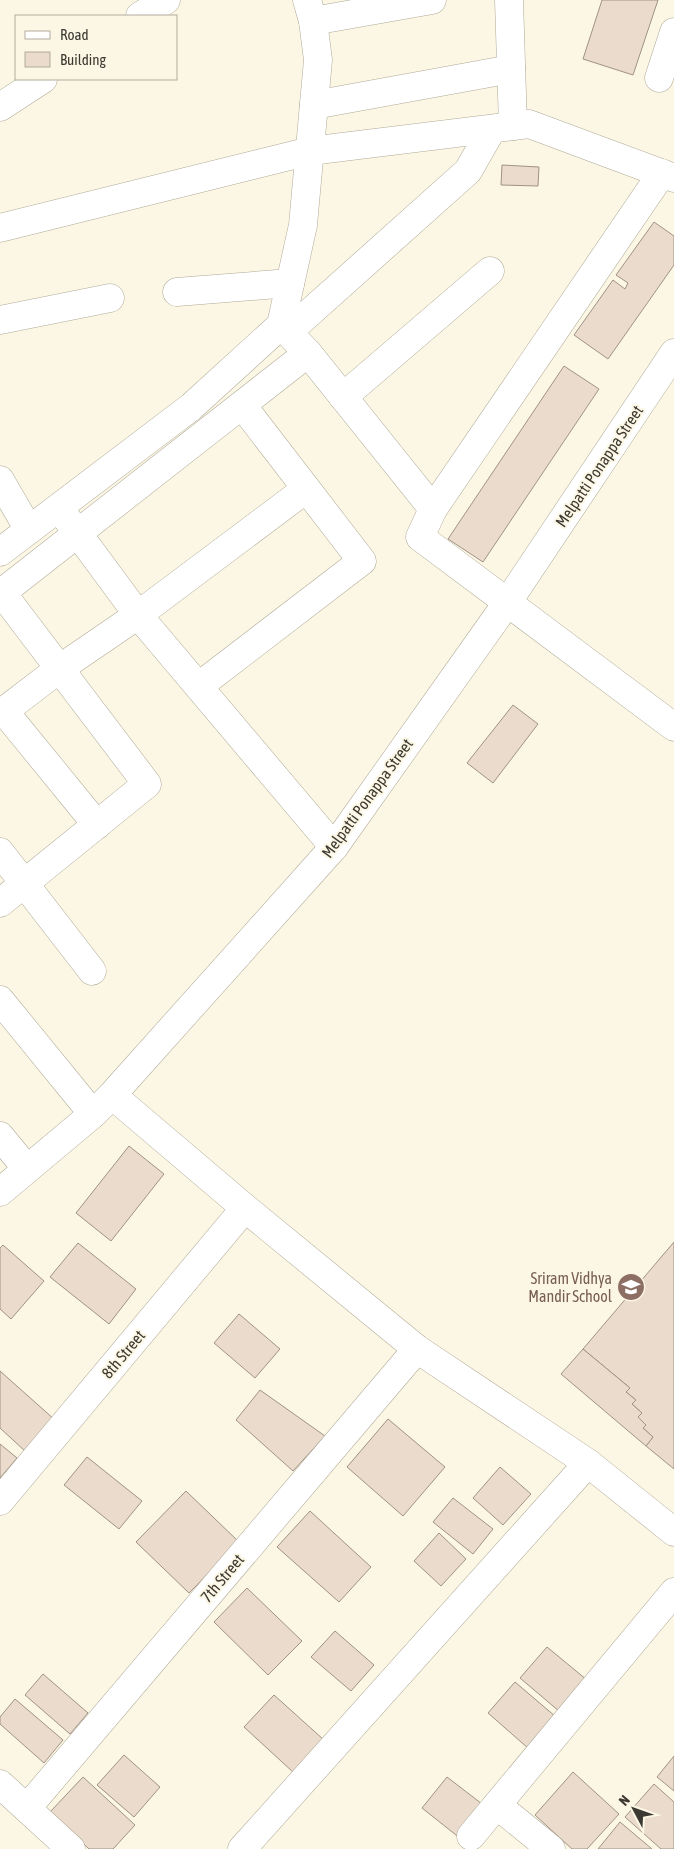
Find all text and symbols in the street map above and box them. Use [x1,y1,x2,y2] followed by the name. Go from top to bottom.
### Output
[15,15,178,80] legend
[60,26,89,43] text: Road
[60,51,106,68] text: Building
[552,402,647,531] street label: Melpatti Ponappa Street
[318,735,417,862] street label: Melpatti Ponappa Street
[528,1269,613,1305] place label: Sriram Vidhya Mandir School
[616,1272,646,1302] school or university icon: Sriram Vidhya Mandir School
[98,1326,149,1382] street label: 8th Street
[197,1550,248,1606] street label: 7th Street
[609,1784,659,1834] north arrow
[615,1792,633,1809] text: N

